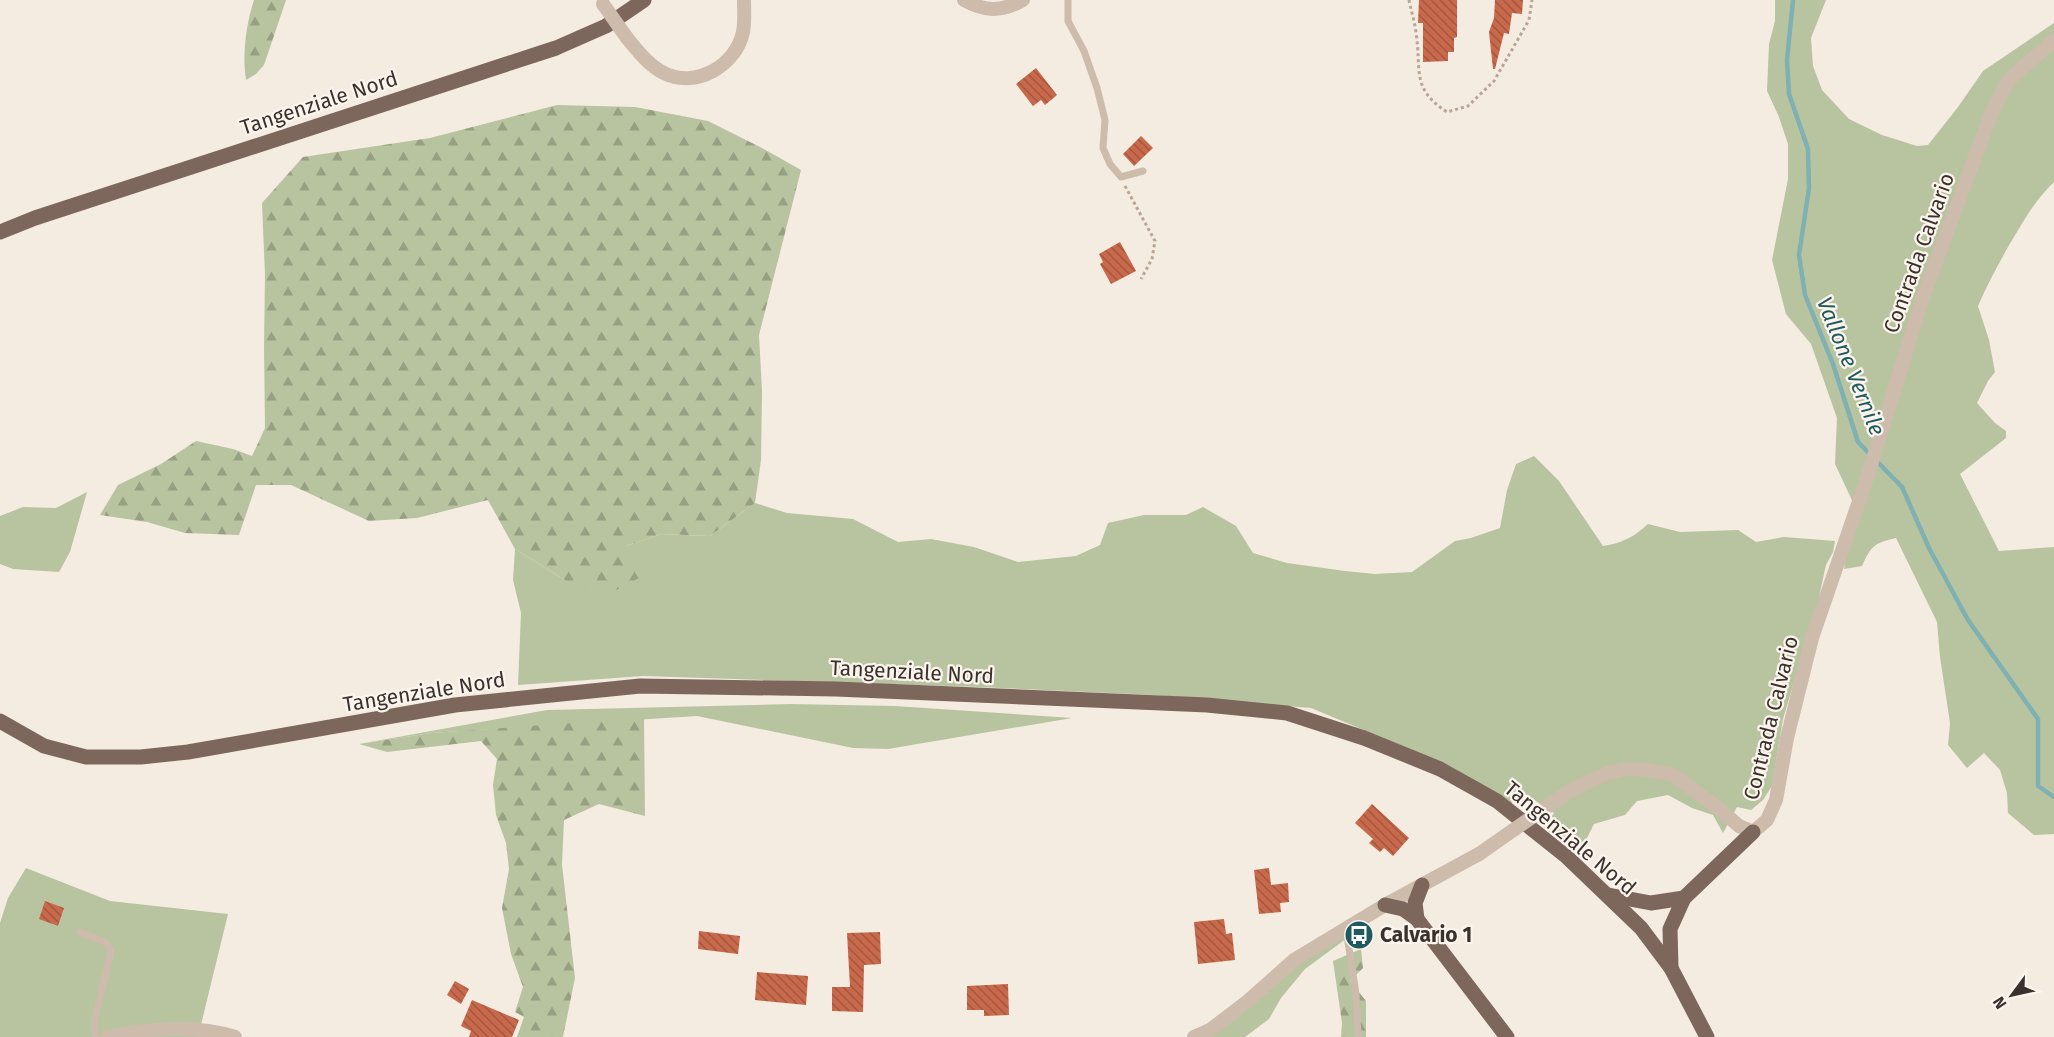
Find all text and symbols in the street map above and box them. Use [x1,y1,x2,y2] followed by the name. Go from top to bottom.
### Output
[237,65,401,141] street label: Tangenziale Nord
[1878,169,1960,337] street label: Contrada Calvario
[1811,293,1891,439] water label: Vallone Vernile
[1738,633,1804,803] street label: Contrada Calvario
[829,655,995,689] street label: Tangenziale Nord
[341,666,507,718] street label: Tangenziale Nord
[1499,775,1641,901] street label: Tangenziale Nord
[1343,919,1375,951] bus stop icon: Calvario 1
[1380,922,1472,948] place label: Calvario 1
[1982,965,2042,1025] north arrow
[1989,993,2011,1013] text: N

